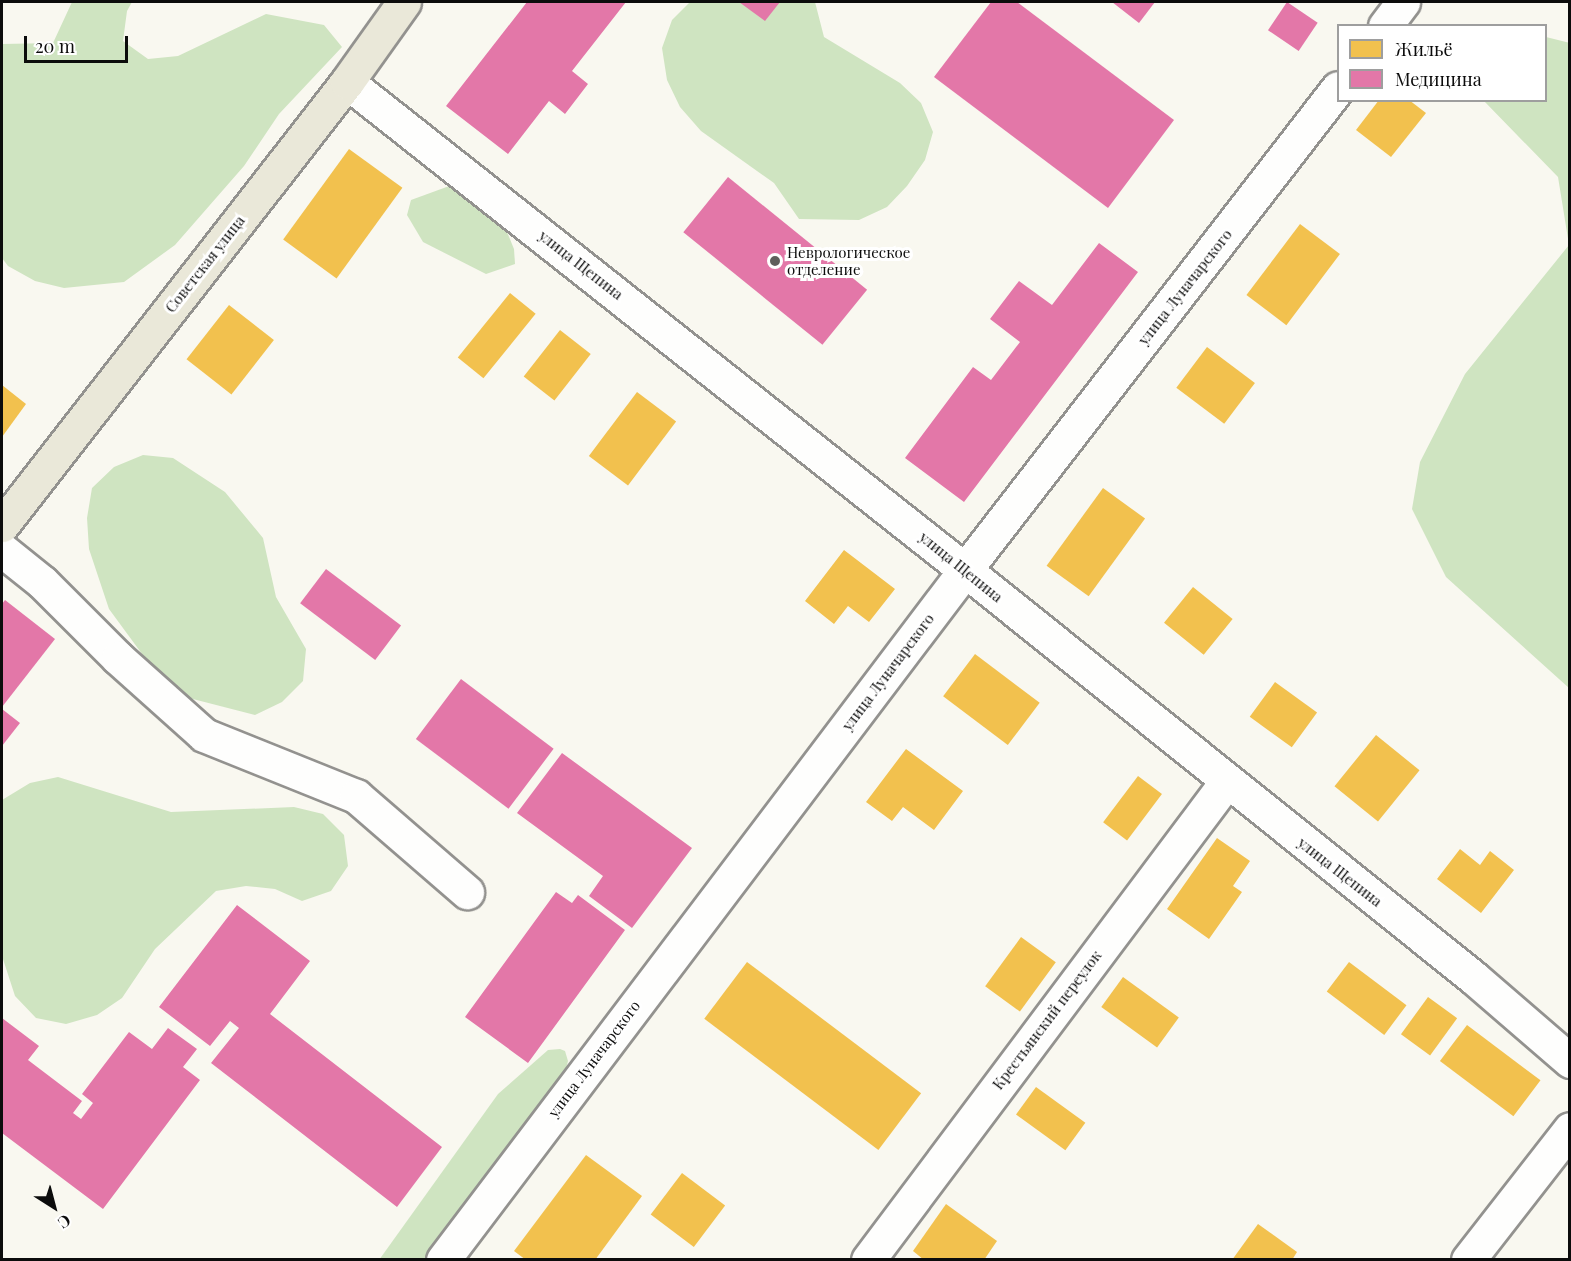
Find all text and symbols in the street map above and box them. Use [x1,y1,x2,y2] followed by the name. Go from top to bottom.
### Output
[27,24,130,62] scale bar
[1337,24,1547,102] legend
[35,34,75,58] text: 20 m
[1395,37,1453,61] text: Жильё
[1395,67,1482,91] text: Медицина
[162,212,248,316] street label: Советская улица
[1134,226,1236,348] street label: улица Луначарского
[535,227,627,303] street label: улица Щепина
[787,243,910,278] place label: Неврологическое отделение
[768,254,782,268] marker: Неврологическое отделение
[916,528,1006,606] street label: улица Щепина
[838,610,938,734] street label: улица Луначарского
[1294,834,1386,910] street label: улица Щепина
[989,947,1105,1093] street label: Крестьянский переулок
[544,997,644,1121] street label: улица Луначарского
[24,1177,84,1237] north arrow
[54,1210,76,1234] text: С

